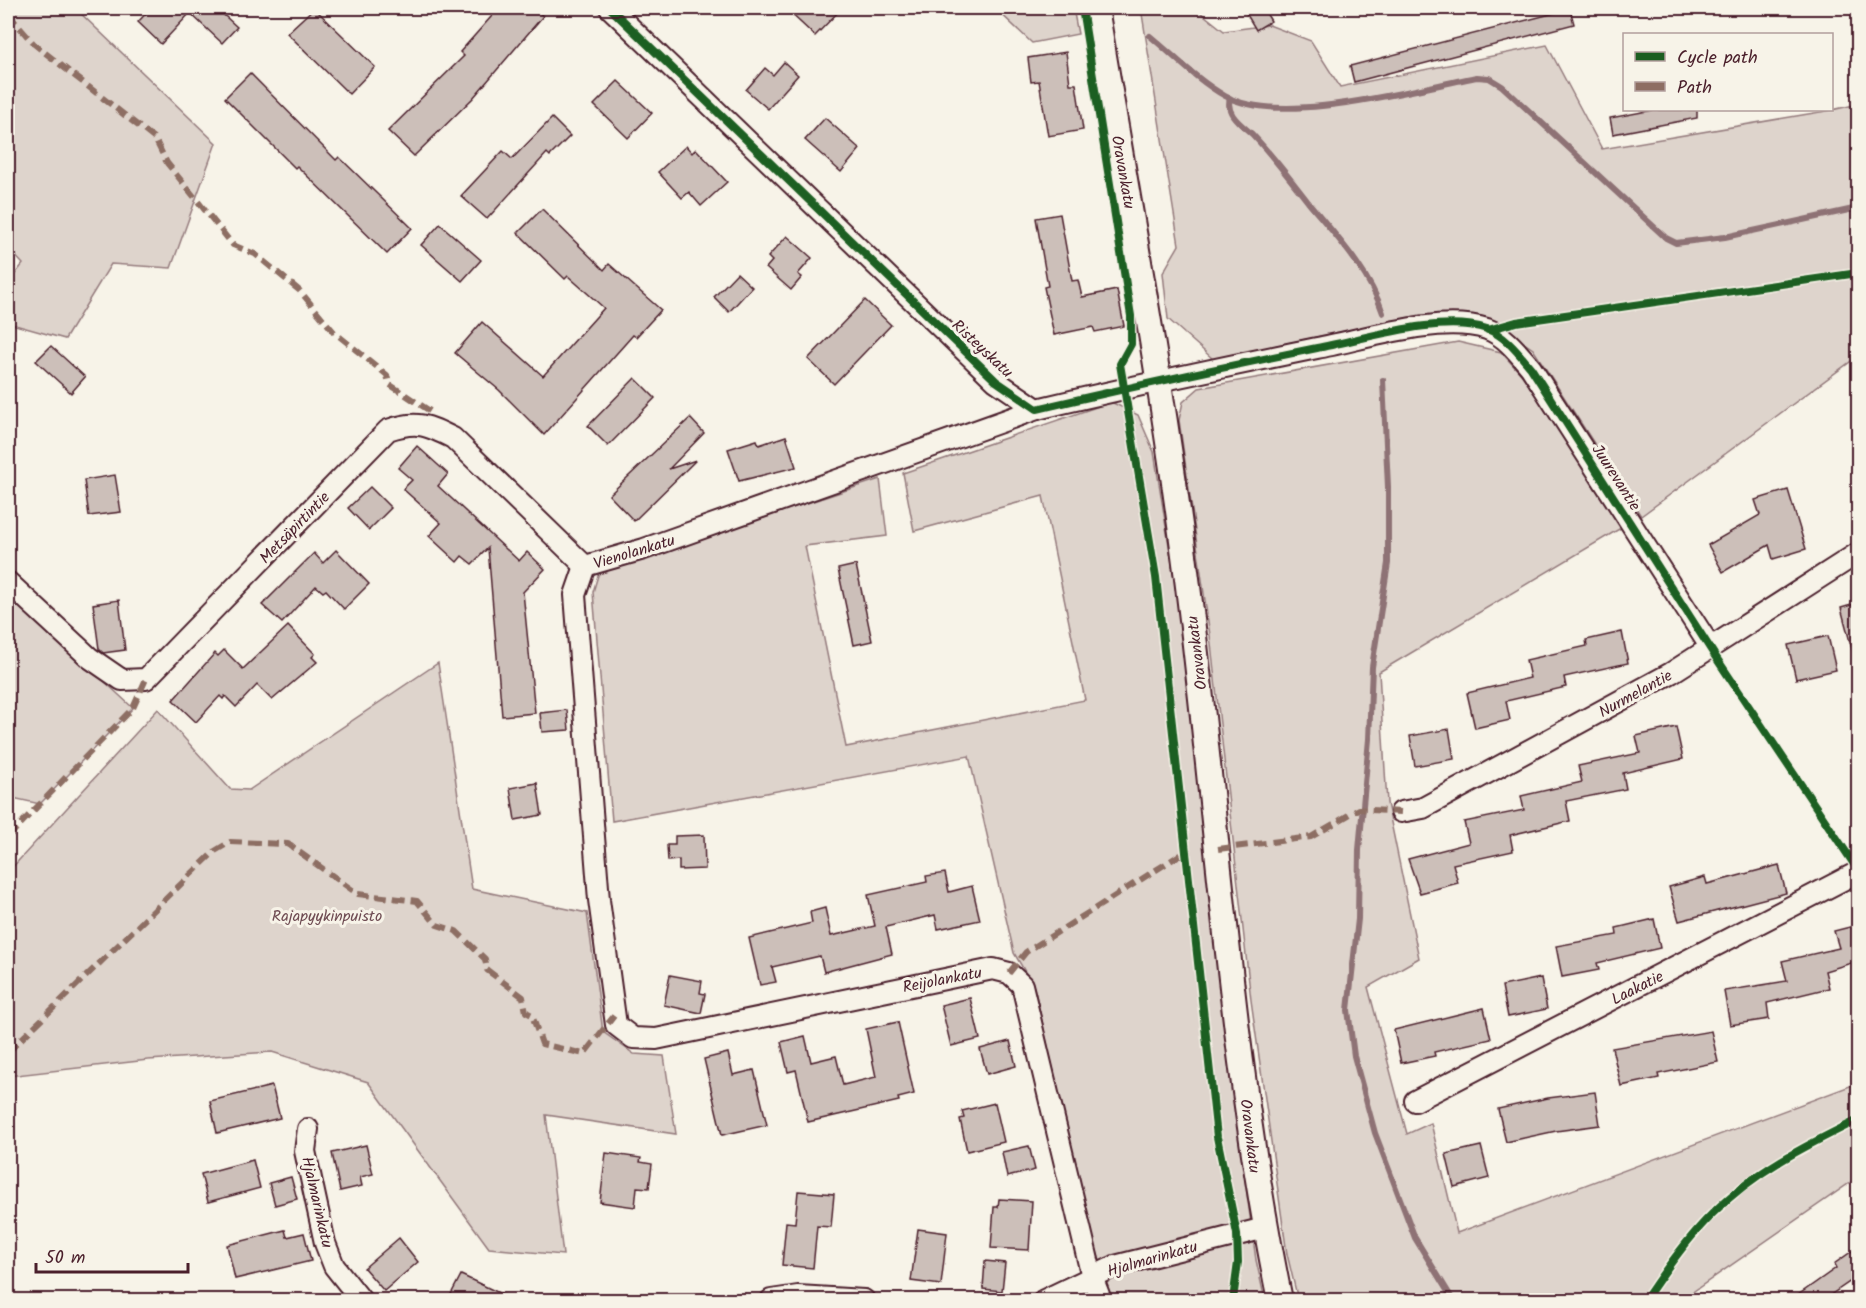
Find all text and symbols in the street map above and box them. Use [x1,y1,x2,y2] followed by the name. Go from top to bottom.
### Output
[1623,33,1833,111] legend
[1677,44,1758,73] text: Cycle path
[1677,74,1712,103] text: Path
[1104,134,1141,211] street label: Oravankatu
[945,314,1019,385] street label: Risteyskatu
[1585,439,1647,516] street label: Juurevantie
[254,486,336,570] street label: Metsäpirtintie
[591,528,679,577] street label: Vienolankatu
[1181,614,1214,691] street label: Oravankatu
[1594,664,1677,725] street label: Nurmelantie
[272,904,382,929] park label: Rajapyykinpuisto
[900,960,984,1000] street label: Reijolankatu
[1607,964,1668,1012] street label: Laakatie
[1233,1098,1266,1175] street label: Oravankatu
[294,1154,339,1251] street label: Hjalmarinkatu
[1104,1235,1201,1284] street label: Hjalmarinkatu
[36,1236,188,1274] scale bar
[45,1244,85,1273] text: 50 m

